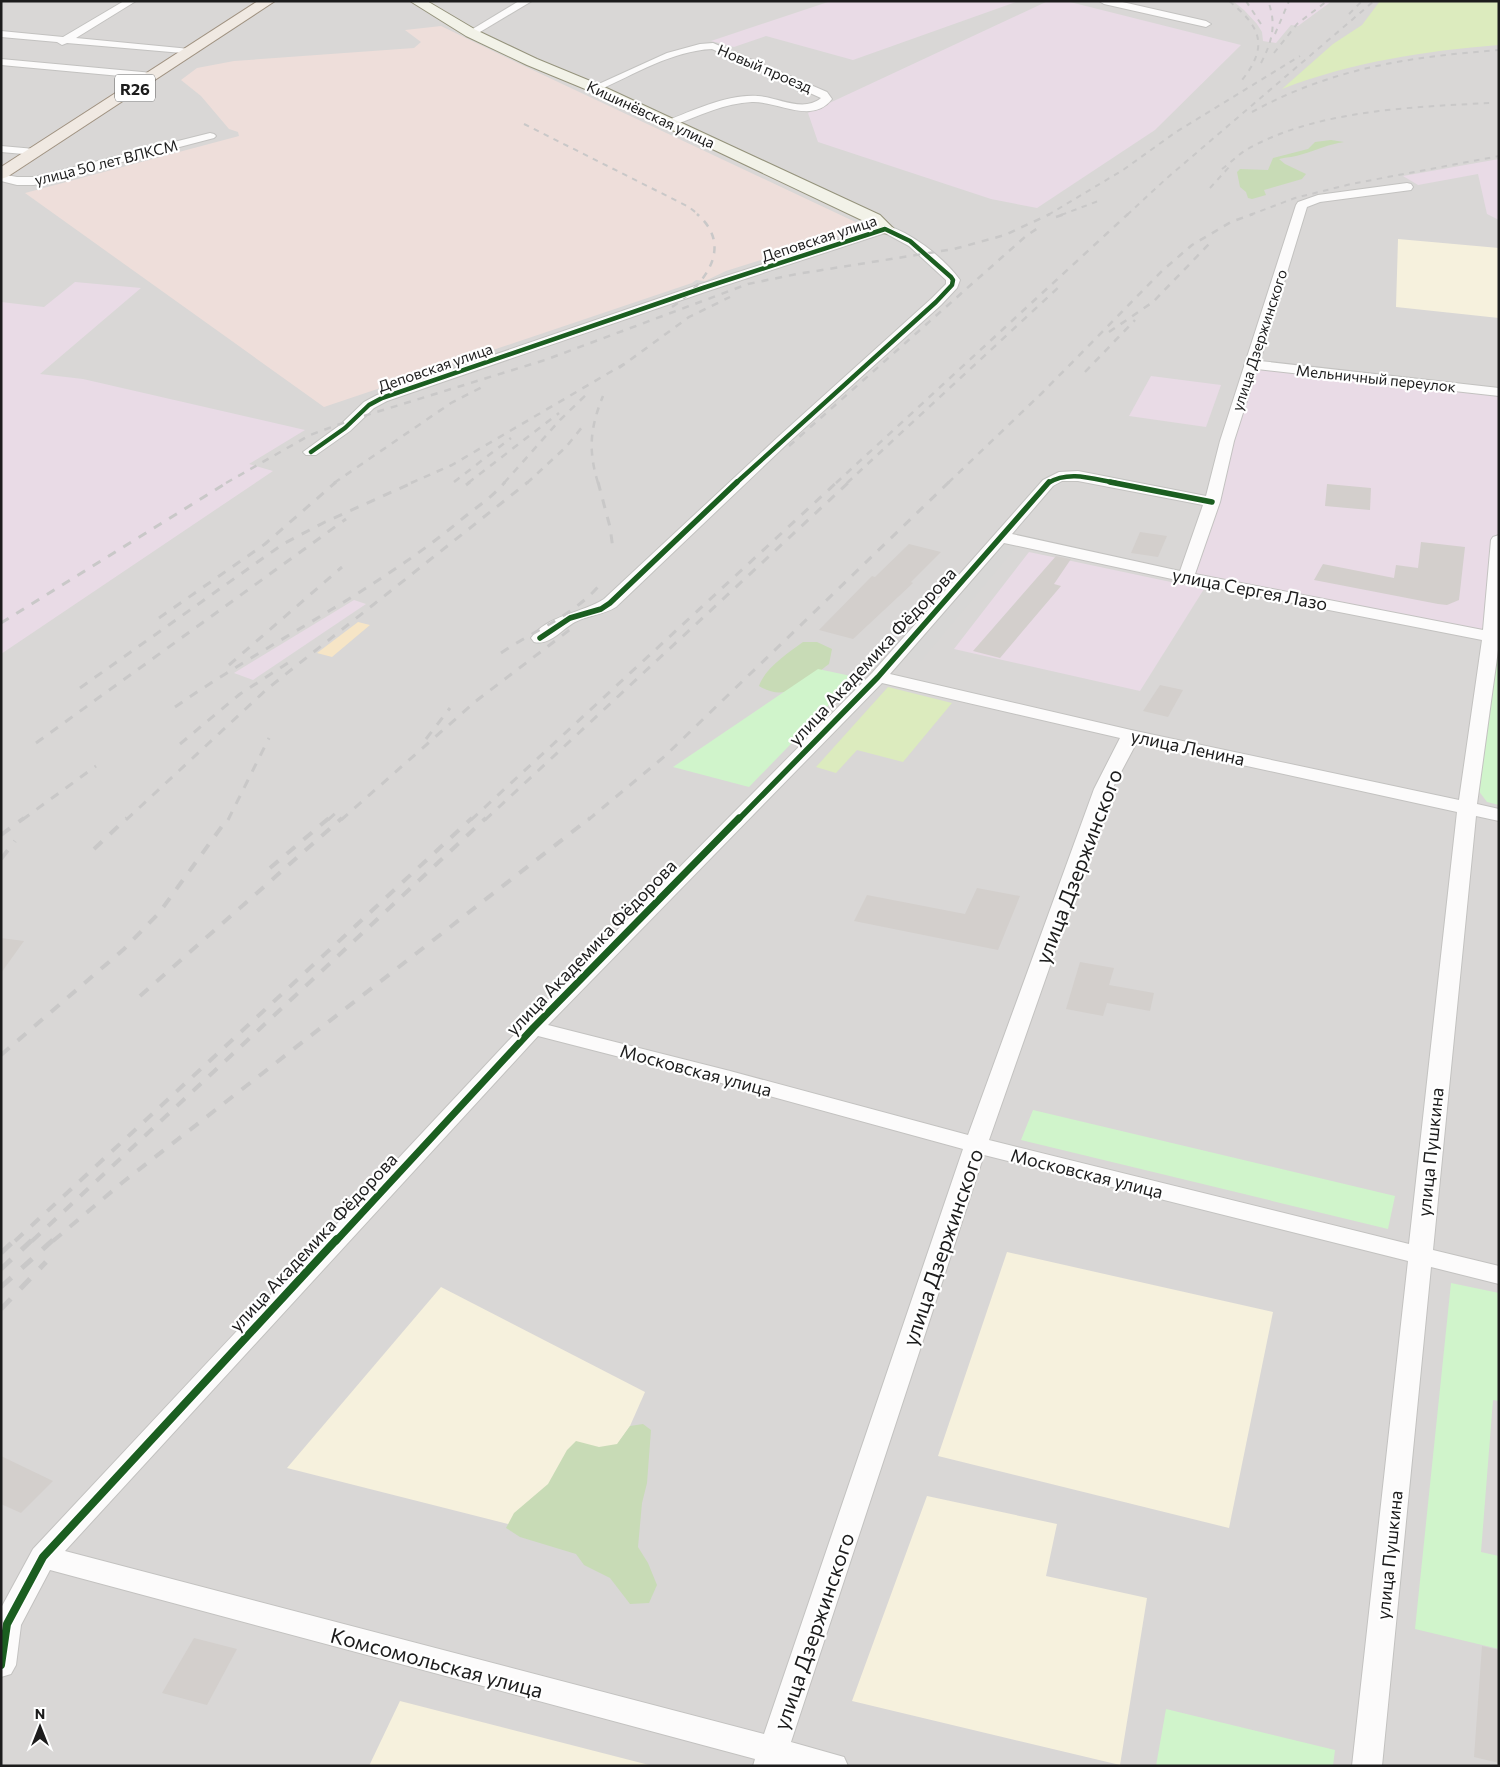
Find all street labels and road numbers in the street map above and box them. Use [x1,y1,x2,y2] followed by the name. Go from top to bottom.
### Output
[715,40,815,96] street label: Новый проезд
[115,75,155,102] road number: R26
[584,76,718,152] street label: Кишинёвская улица
[33,136,179,188] street label: улица 50 лет ВЛКСМ
[759,211,879,265] street label: Деповская улица
[1228,267,1290,413] street label: улица Дзержинского
[375,339,495,395] street label: Деповская улица
[1295,361,1457,395] street label: Мельничный переулок
[783,562,961,750] street label: улица Академика Фёдорова
[1171,563,1329,615] street label: улица Сергея Лазо
[1129,724,1247,770] street label: улица Ленина
[1029,765,1127,967] street label: улица Дзержинского
[501,854,681,1040] street label: улица Академика Фёдорова
[618,1039,774,1101] street label: Московская улица
[1412,1086,1448,1218] street label: улица Пушкина
[1008,1143,1166,1203] street label: Московская улица
[896,1145,988,1349] street label: улица Дзержинского
[224,1148,402,1336] street label: улица Академика Фёдорова
[1371,1489,1407,1621] street label: улица Пушкина
[767,1529,859,1733] street label: улица Дзержинского
[328,1622,546,1702] street label: Комсомольская улица

